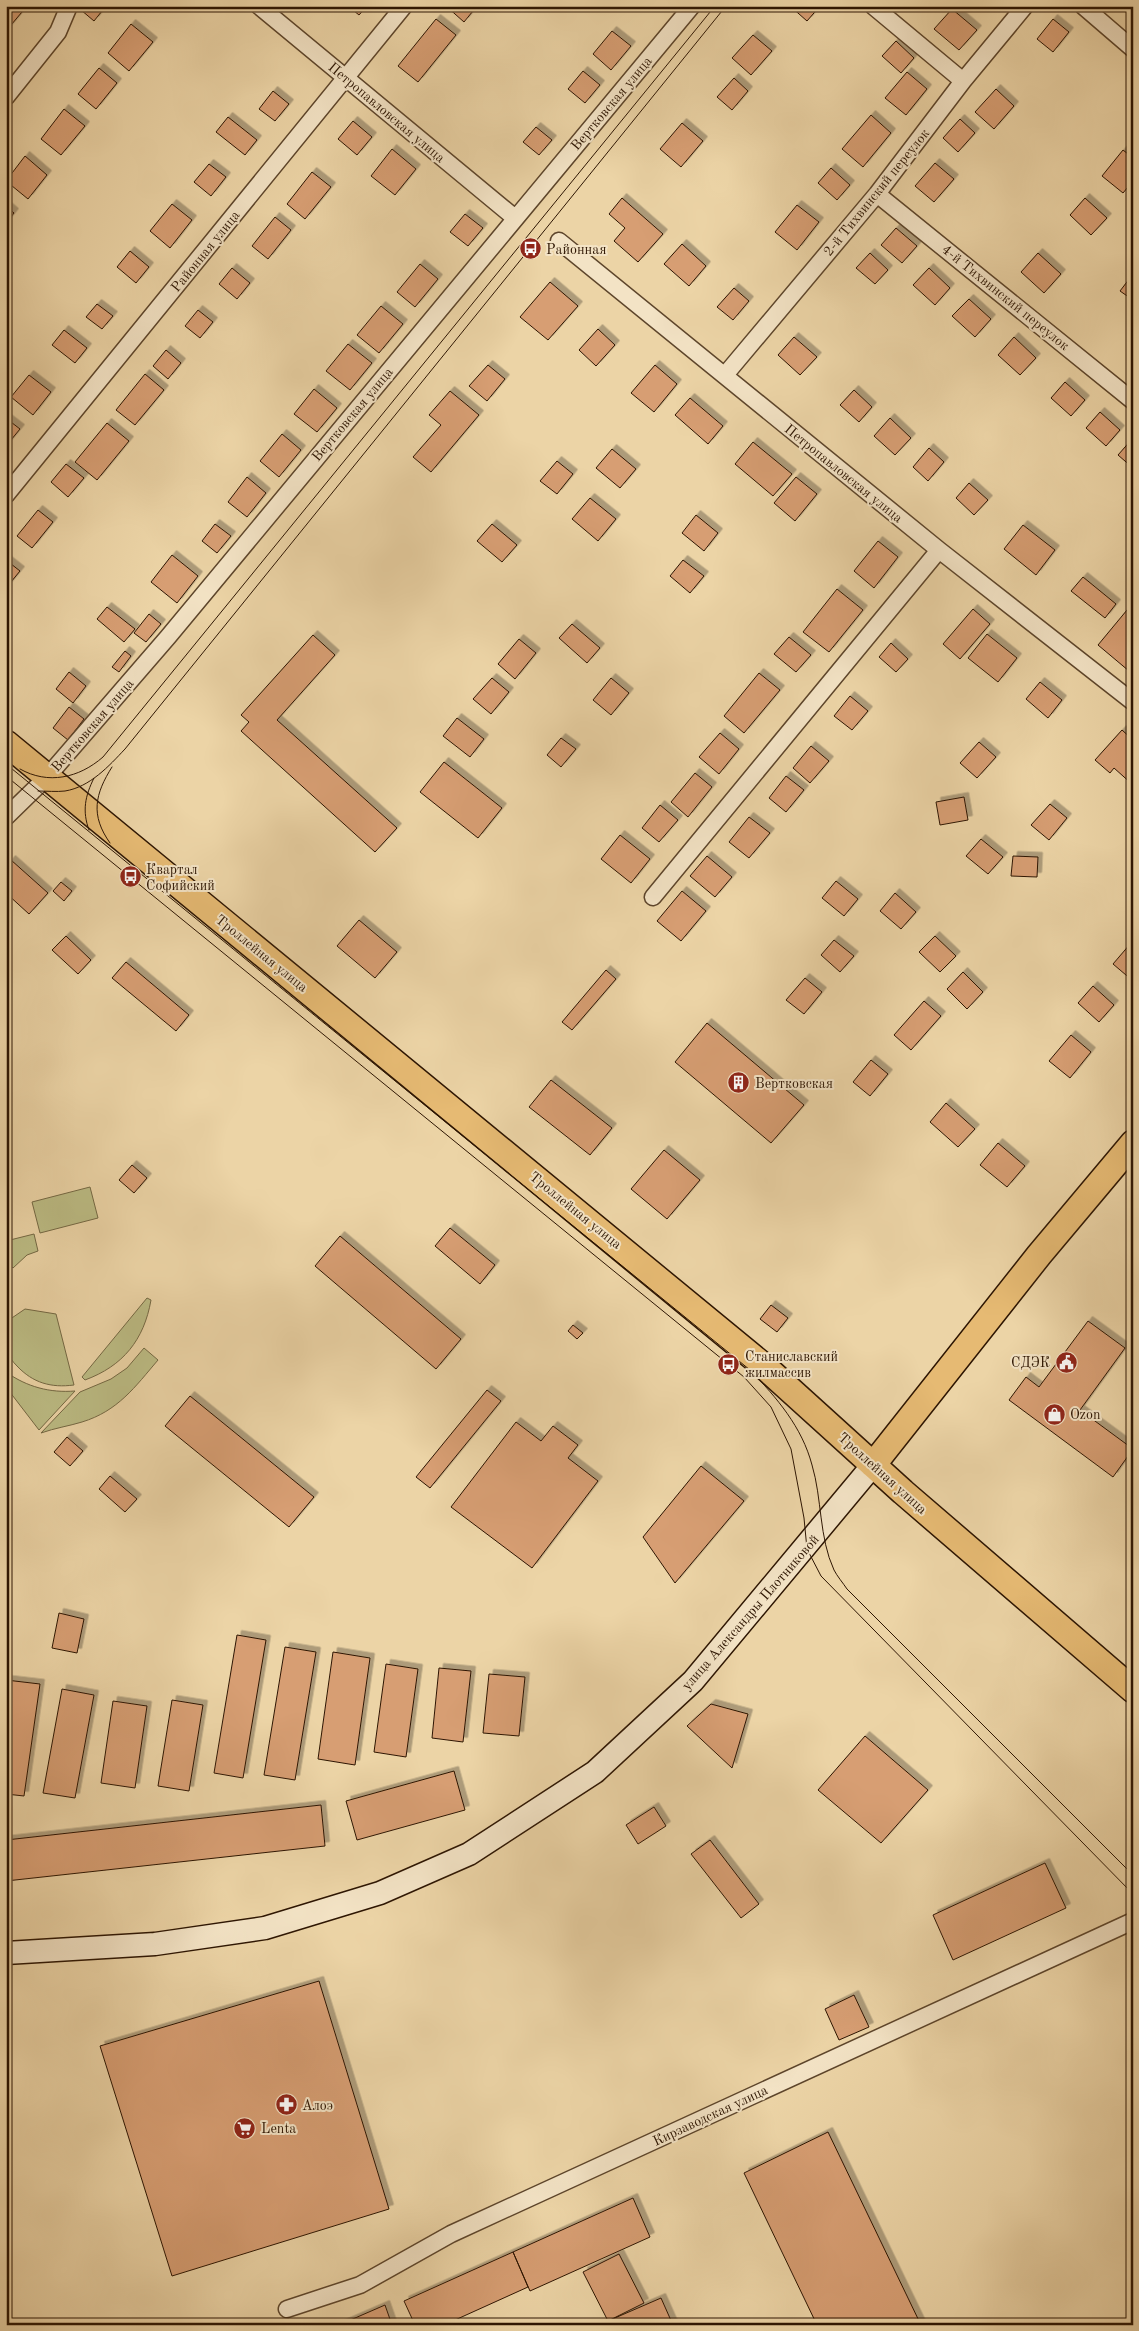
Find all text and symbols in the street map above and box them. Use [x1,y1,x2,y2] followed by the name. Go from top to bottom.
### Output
[569,54,655,153] street label: Вертковская улица
[325,60,447,166] street label: Петропавловская улица
[821,126,932,259] street label: 2-й Тихвинский переулок
[169,208,243,295] street label: Районная улица
[518,237,542,261] bus stop icon: Районная
[939,242,1072,353] street label: 4-й Тихвинский переулок
[546,243,606,257] place label: Районная
[310,365,396,464] street label: Вертковская улица
[782,422,905,526] street label: Петропавловская улица
[49,677,137,775] street label: Вертковская улица
[146,863,215,894] place label: Квартал Софийский
[118,865,142,889] bus stop icon: Квартал Софийский
[213,913,310,995] street label: Троллейная улица
[727,1071,751,1095] building icon: Вертковская
[755,1077,833,1091] place label: Вертковская
[527,1170,624,1252] street label: Троллейная улица
[745,1350,838,1380] place label: Станиславский жилмассив
[1054,1350,1078,1374] public building icon: СДЭК
[717,1352,741,1376] bus stop icon: Станиславский жилмассив
[1011,1356,1050,1370] place label: СДЭК
[1042,1402,1066,1426] shop icon: Ozon
[1070,1408,1101,1422] place label: Ozon
[835,1430,929,1517] street label: Троллейная улица
[680,1532,822,1693] street label: улица Александры Плотниковой
[651,2083,770,2149] street label: Кирзаводская улица
[274,2093,298,2117] pharmacy icon: Алоэ
[302,2099,333,2113] place label: Алоэ
[233,2116,257,2140] supermarket icon: Lenta
[261,2122,296,2136] place label: Lenta

